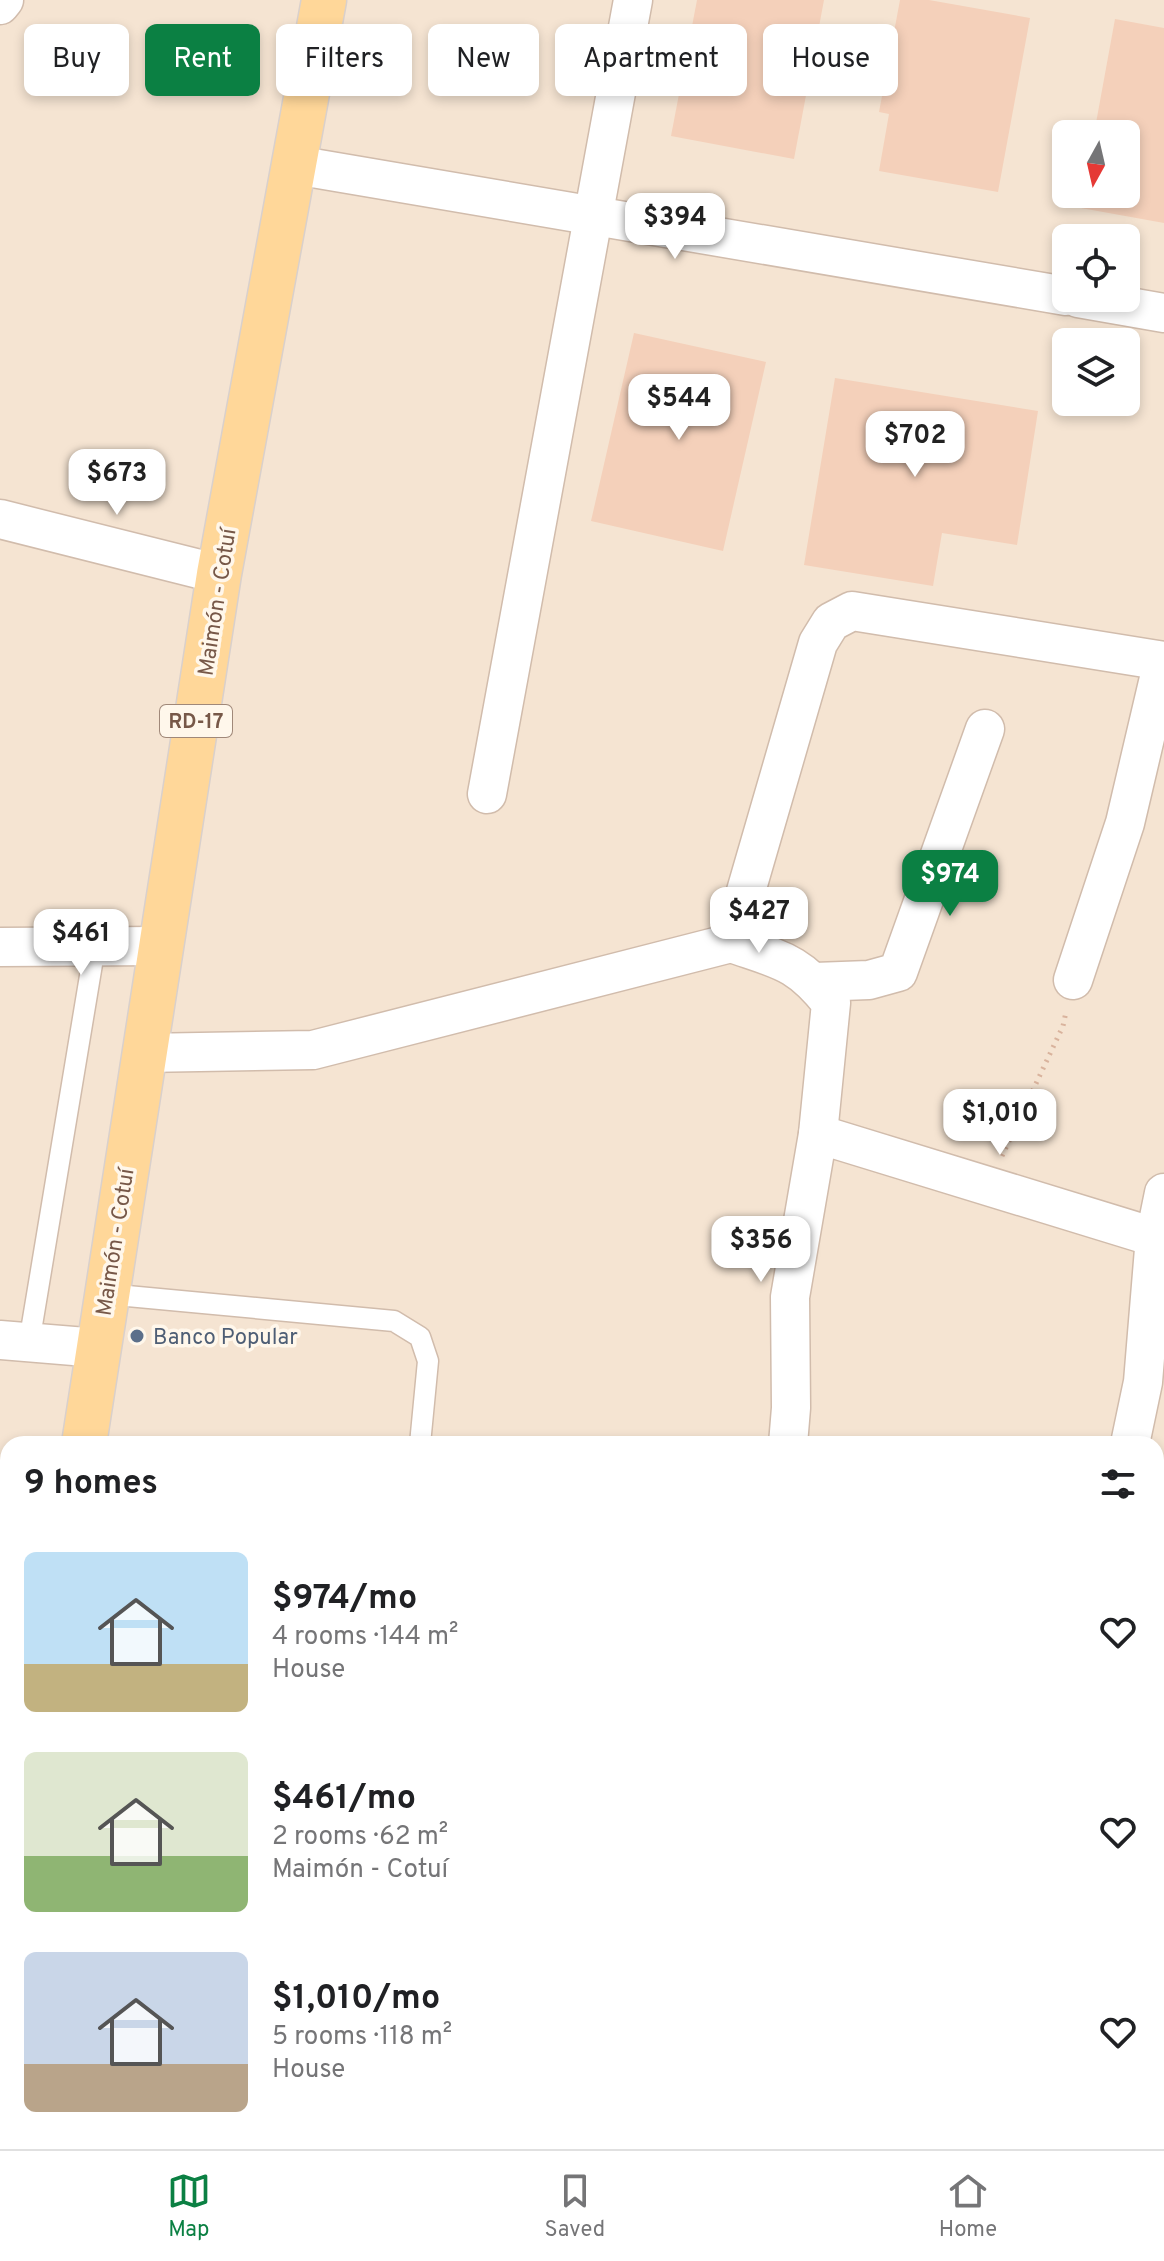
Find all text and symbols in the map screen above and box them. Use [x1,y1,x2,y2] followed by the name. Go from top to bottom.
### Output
[24,24,129,96] chip: Buy
[145,24,260,96] chip: Rent
[276,24,412,96] chip: Filters
[428,24,539,96] chip: New
[555,24,747,96] chip: Apartment
[763,24,898,96] chip: House
[1052,120,1140,208] north arrow
[1052,120,1140,416] map controls
[628,193,722,261] pin: $394
[643,202,707,235] text: $394
[1052,224,1140,312] button: locate
[1052,328,1140,416] button: layers
[632,374,726,442] pin: $544
[646,383,712,416] text: $544
[868,411,962,479] pin: $702
[884,420,946,453] text: $702
[70,449,164,517] pin: $673
[87,458,147,491] text: $673
[193,524,244,678] street label: Maimón - Cotuí
[160,705,232,737] road number: RD-17
[903,850,997,918] pin: $974
[920,859,980,892] text: $974
[712,887,806,955] pin: $427
[728,896,790,929] text: $427
[34,909,128,977] pin: $461
[52,918,110,951] text: $461
[935,1089,1065,1157] pin: $1,010
[961,1098,1039,1131] text: $1,010
[91,1164,142,1318] street label: Maimón - Cotuí
[714,1216,808,1284] pin: $356
[729,1225,793,1258] text: $356
[153,1325,298,1352] place label: Banco Popular
[128,1327,146,1345] marker: Banco Popular
[1096,1462,1140,1506] icon: filters
[24,1463,158,1506] text: 9 homes
[272,1578,417,1621] text: $974/mo
[88,1584,184,1680] icon: home
[1096,1610,1140,1654] icon: heart
[272,1621,458,1654] text: 4 rooms · 144 m²
[272,1654,345,1687] text: House
[272,1778,416,1821] text: $461/mo
[88,1784,184,1880] icon: home
[1096,1810,1140,1854] icon: heart
[272,1821,448,1854] text: 2 rooms · 62 m²
[272,1854,448,1887] text: Maimón - Cotuí
[272,1978,440,2021] text: $1,010/mo
[88,1984,184,2080] icon: home
[1096,2010,1140,2054] icon: heart
[272,2021,452,2054] text: 5 rooms · 118 m²
[272,2054,345,2087] text: House
[167,2169,211,2244] tab: Map
[545,2169,605,2244] tab: Saved
[939,2169,997,2244] tab: Home

